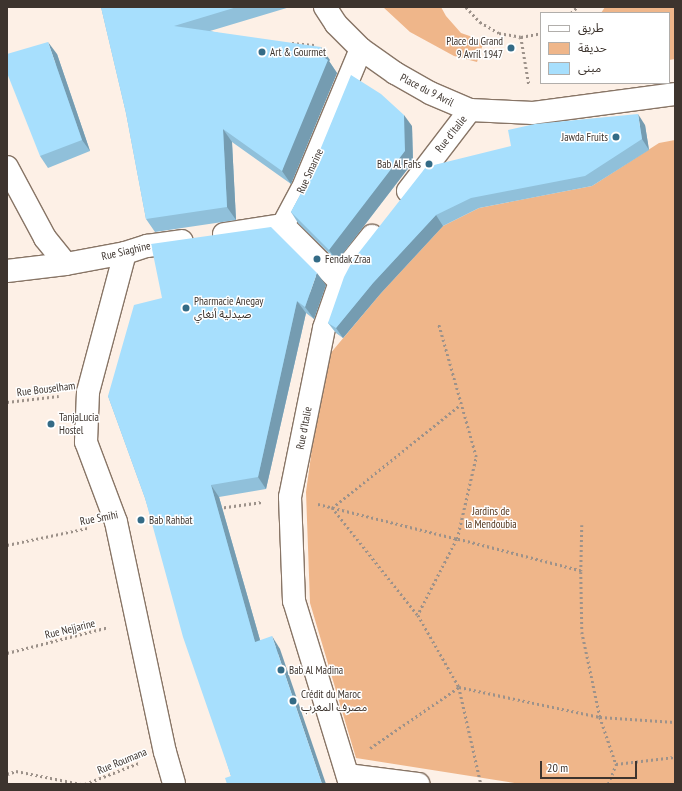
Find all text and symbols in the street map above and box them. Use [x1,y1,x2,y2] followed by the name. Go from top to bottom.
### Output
[540,12,670,84] legend
[578,20,604,35] text: طريق
[446,35,503,61] place label: Place du Grand 9 Avril 1947
[578,40,607,55] text: حديقة
[506,43,516,53] marker: Place du Grand 9 Avril 1947
[270,45,326,59] place label: Art & Gourmet
[257,47,267,57] marker: Art & Gourmet
[578,60,601,75] text: مبنى
[398,71,456,109] street label: Place du 9 Avril
[433,113,469,155] street label: Rue d'Italie
[562,130,608,144] place label: Jawda Fruits
[611,132,621,142] marker: Jawda Fruits
[294,146,326,196] street label: Rue Smarine
[377,157,421,171] place label: Bab Al Fahs
[424,159,434,169] marker: Bab Al Fahs
[100,239,152,263] street label: Rue Siaghine
[325,252,371,266] place label: Fendak Zraa
[312,254,322,264] marker: Fendak Zraa
[194,295,264,321] place label: Pharmacie Anegay صيدلية أنغاي
[181,303,191,313] marker: Pharmacie Anegay صيدلية أنغاي
[16,379,76,399] street label: Rue Bouselham
[293,406,315,450] street label: Rue d'Italie
[59,411,99,437] place label: TanjaLucia Hostel
[46,419,56,429] marker: TanjaLucia Hostel
[465,505,517,531] park label: Jardins de la Mendoubia
[79,508,119,528] street label: Rue Smihi
[149,513,192,527] place label: Bab Rahbat
[136,515,146,525] marker: Bab Rahbat
[44,616,96,642] street label: Rue Nejjarine
[289,663,344,677] place label: Bab Al Madina
[276,665,286,675] marker: Bab Al Madina
[301,688,367,714] place label: Crédit du Maroc مصرف المغرب
[288,696,298,706] marker: Crédit du Maroc مصرف المغرب
[95,745,149,777] street label: Rue Roumana
[542,753,639,779] scale bar
[547,760,568,775] text: 20 m

